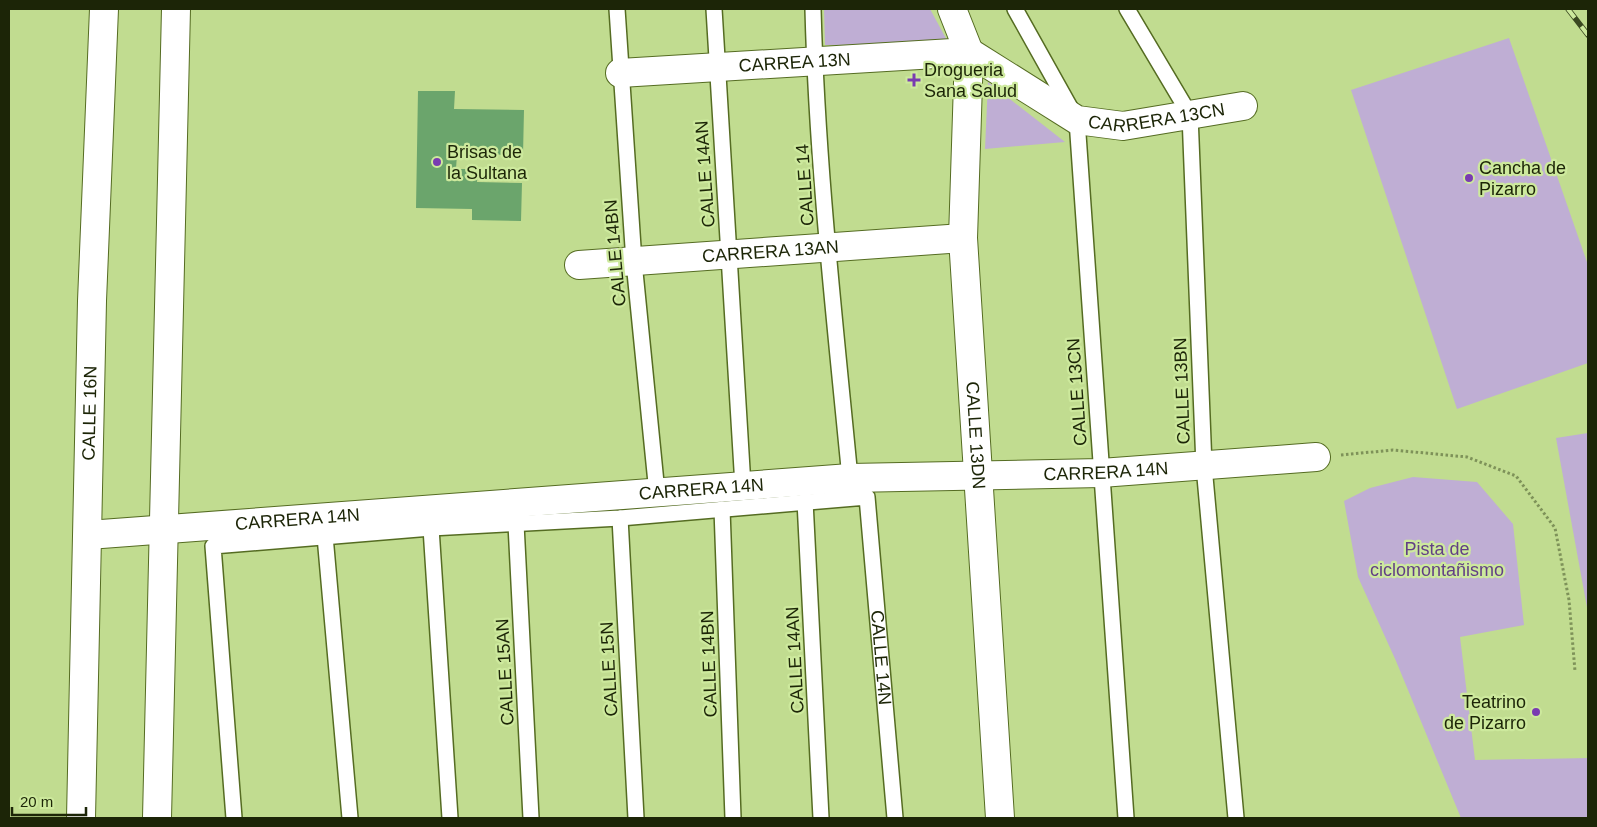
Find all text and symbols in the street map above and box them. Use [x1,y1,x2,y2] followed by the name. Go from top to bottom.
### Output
[738,49,851,76] street label: CARREA 13N
[924,60,1017,101] place label: Drogueria Sana Salud
[908,74,920,86] marker: Drogueria Sana Salud
[1087,99,1226,136] street label: CARRERA 13CN
[691,120,719,228] street label: CALLE 14AN
[447,142,528,183] place label: Brisas de la Sultana
[792,143,818,227] street label: CALLE 14
[431,156,443,168] marker: Brisas de la Sultana
[1479,158,1566,199] place label: Cancha de Pizarro
[1463,172,1475,184] marker: Cancha de Pizarro
[600,199,630,307] street label: CALLE 14BN
[701,237,840,266] street label: CARRERA 13AN
[1063,337,1091,447] street label: CALLE 13CN
[1170,337,1194,445] street label: CALLE 13BN
[79,365,101,461] street label: CALLE 16N
[962,381,989,490] street label: CALLE 13DN
[1043,458,1169,484] street label: CARRERA 14N
[638,474,764,504] street label: CARRERA 14N
[234,505,361,534] street label: CARRERA 14N
[1370,539,1504,580] park label: Pista de ciclomontañismo
[782,606,808,714] street label: CALLE 14AN
[867,609,895,706] street label: CALLE 14N
[697,610,721,718] street label: CALLE 14BN
[492,618,518,726] street label: CALLE 15AN
[597,621,621,717] street label: CALLE 15N
[1444,692,1526,733] place label: Teatrino de Pizarro
[1530,706,1542,718] marker: Teatrino de Pizarro
[12,784,86,816] scale bar
[20,793,53,810] text: 20 m

